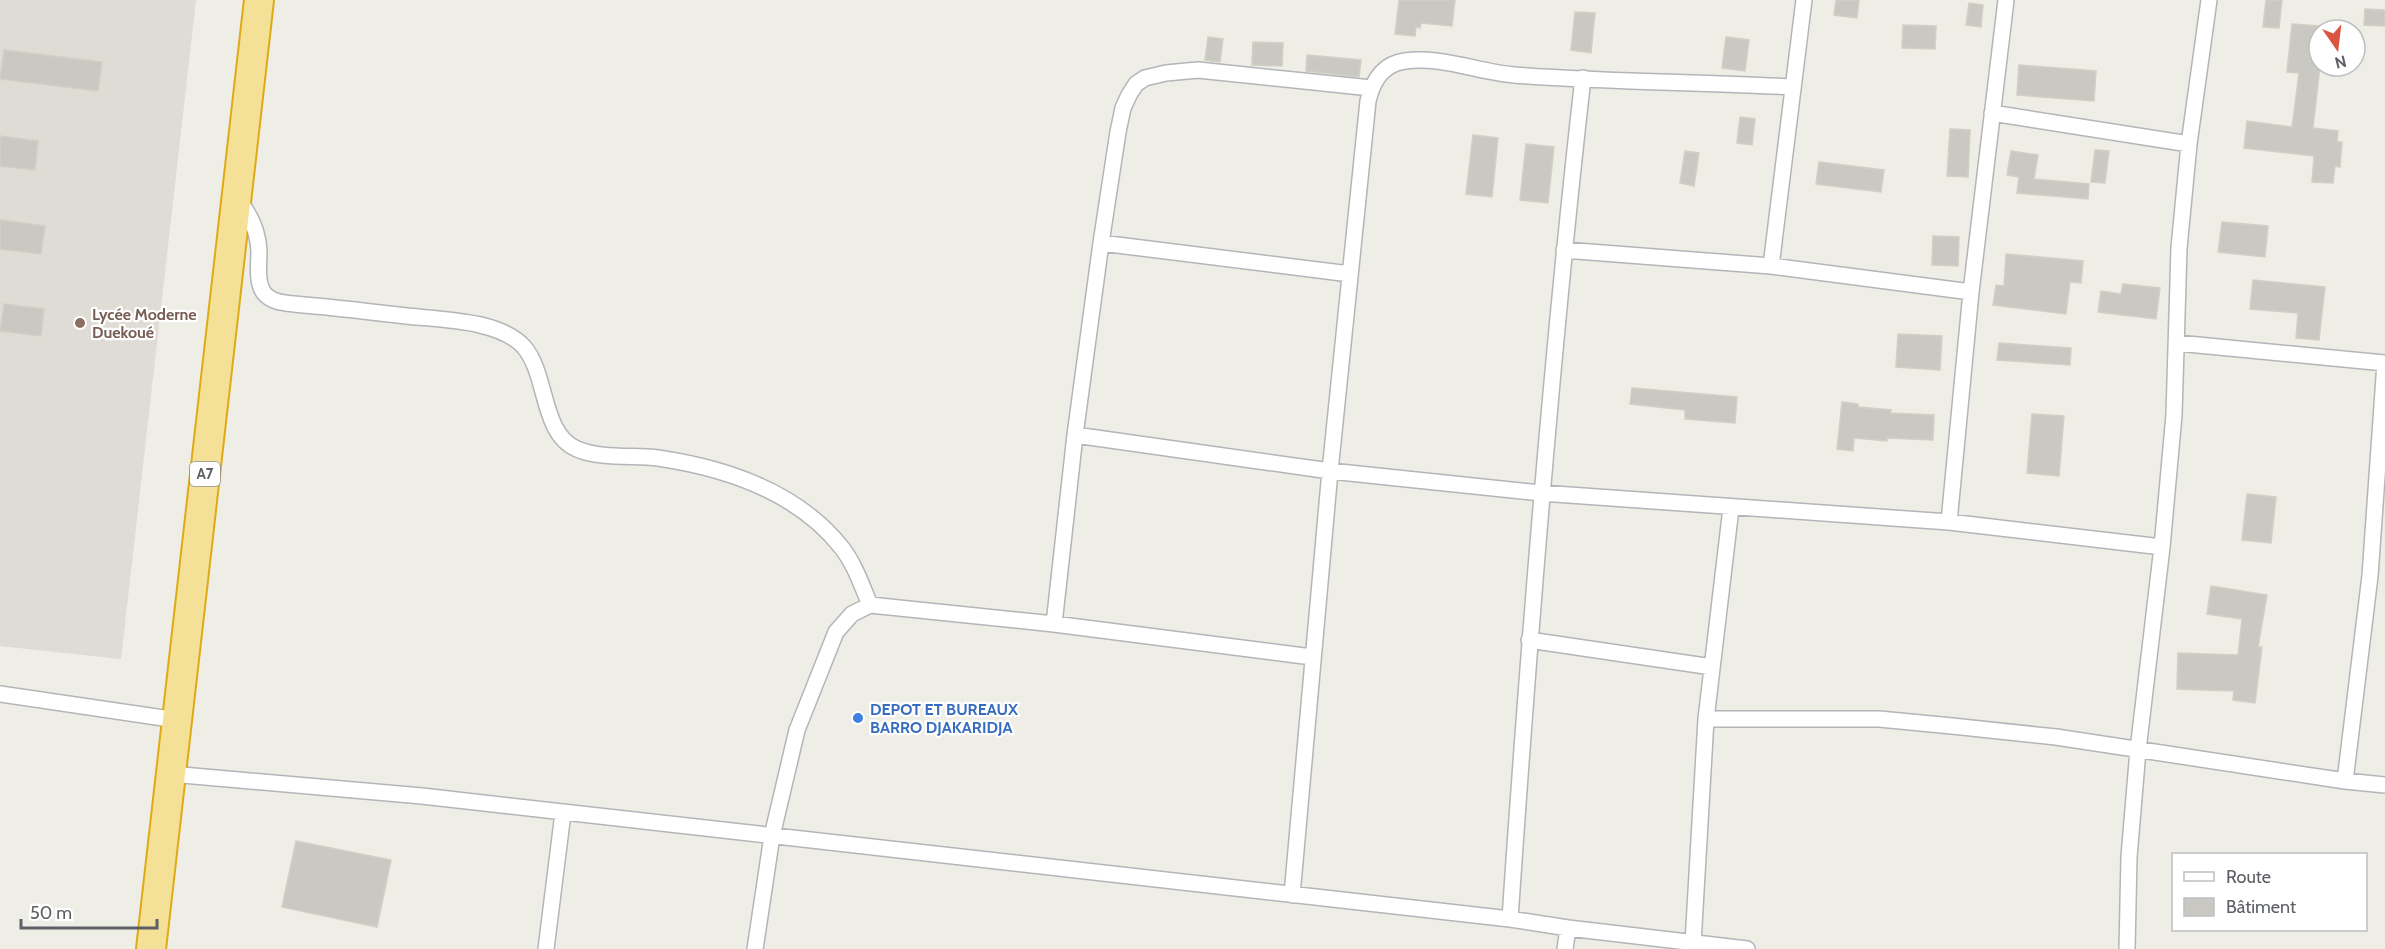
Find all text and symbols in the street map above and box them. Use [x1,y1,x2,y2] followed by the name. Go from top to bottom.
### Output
[2307,18,2367,78] north arrow
[2333,51,2348,73] text: N
[92,305,197,342] place label: Lycée Moderne Duekoué
[73,316,87,330] marker: Lycée Moderne Duekoué
[190,462,220,486] road number: A7
[870,700,1019,737] place label: DEPOT ET BUREAUX BARRO DJAKARIDJA
[851,711,865,725] marker: DEPOT ET BUREAUX BARRO DJAKARIDJA
[2172,853,2367,931] legend
[2226,866,2271,888] text: Route
[21,892,158,930] scale bar
[2226,896,2296,918] text: Bâtiment
[30,902,72,924] text: 50 m

